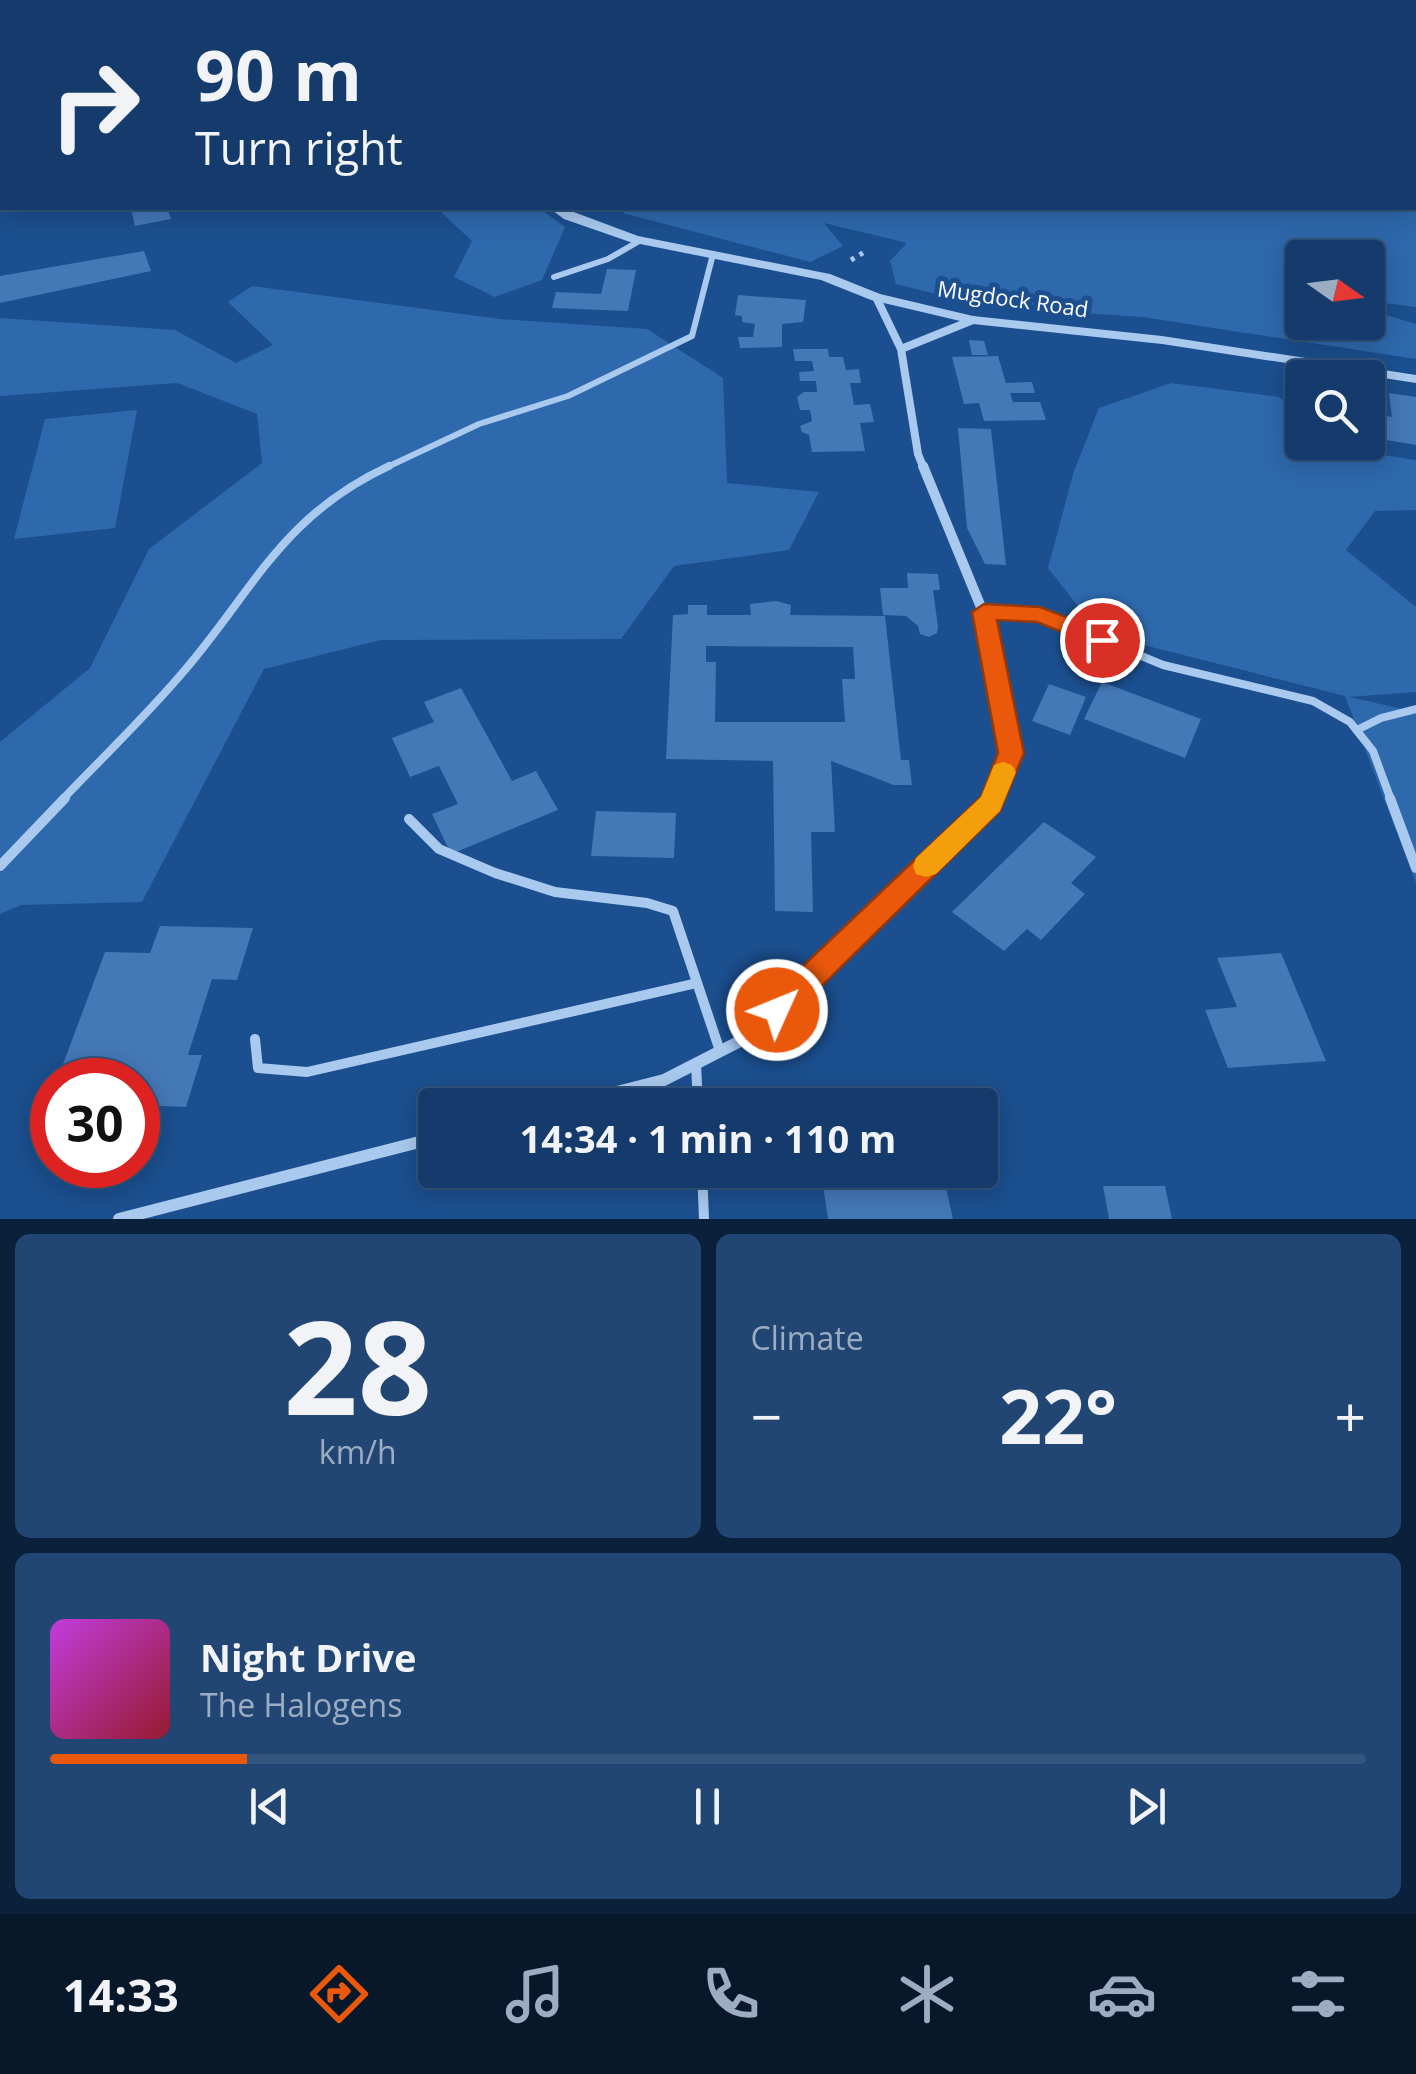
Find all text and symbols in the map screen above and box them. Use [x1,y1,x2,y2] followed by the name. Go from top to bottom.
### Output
[195,26,362,122] text: 90 m
[30,40,160,170] icon: right
[195,117,403,178] text: Turn right
[1285,240,1385,340] north arrow
[1285,240,1385,460] map controls
[936,273,1090,323] street label: Mugdock Road
[1285,360,1385,460] button: search
[1060,598,1145,683] pin
[1075,613,1130,668] icon: arrive
[725,958,829,1062] position arrow
[30,1058,160,1188] speed limit sign: 30
[520,1112,896,1164] text: 14:34 · 1 min · 110 m
[283,1276,432,1453] text: 28
[751,1316,864,1359] text: Climate
[999,1364,1117,1466] text: 22°
[751,1378,782,1453] text: −
[1335,1378,1366,1453] text: +
[319,1430,397,1473] text: km/h
[200,1631,416,1683] text: Night Drive
[200,1683,402,1726] text: The Halogens
[242,1779,297,1834] icon: previous
[680,1779,735,1834] icon: pause
[1119,1779,1174,1834] icon: next
[304,1959,374,2029] icon: directions
[500,1959,570,2029] icon: music
[696,1959,766,2029] icon: phone
[892,1959,962,2029] icon: climate
[1087,1959,1157,2029] icon: car
[1283,1959,1353,2029] icon: filters
[63,1964,179,2025] text: 14:33

